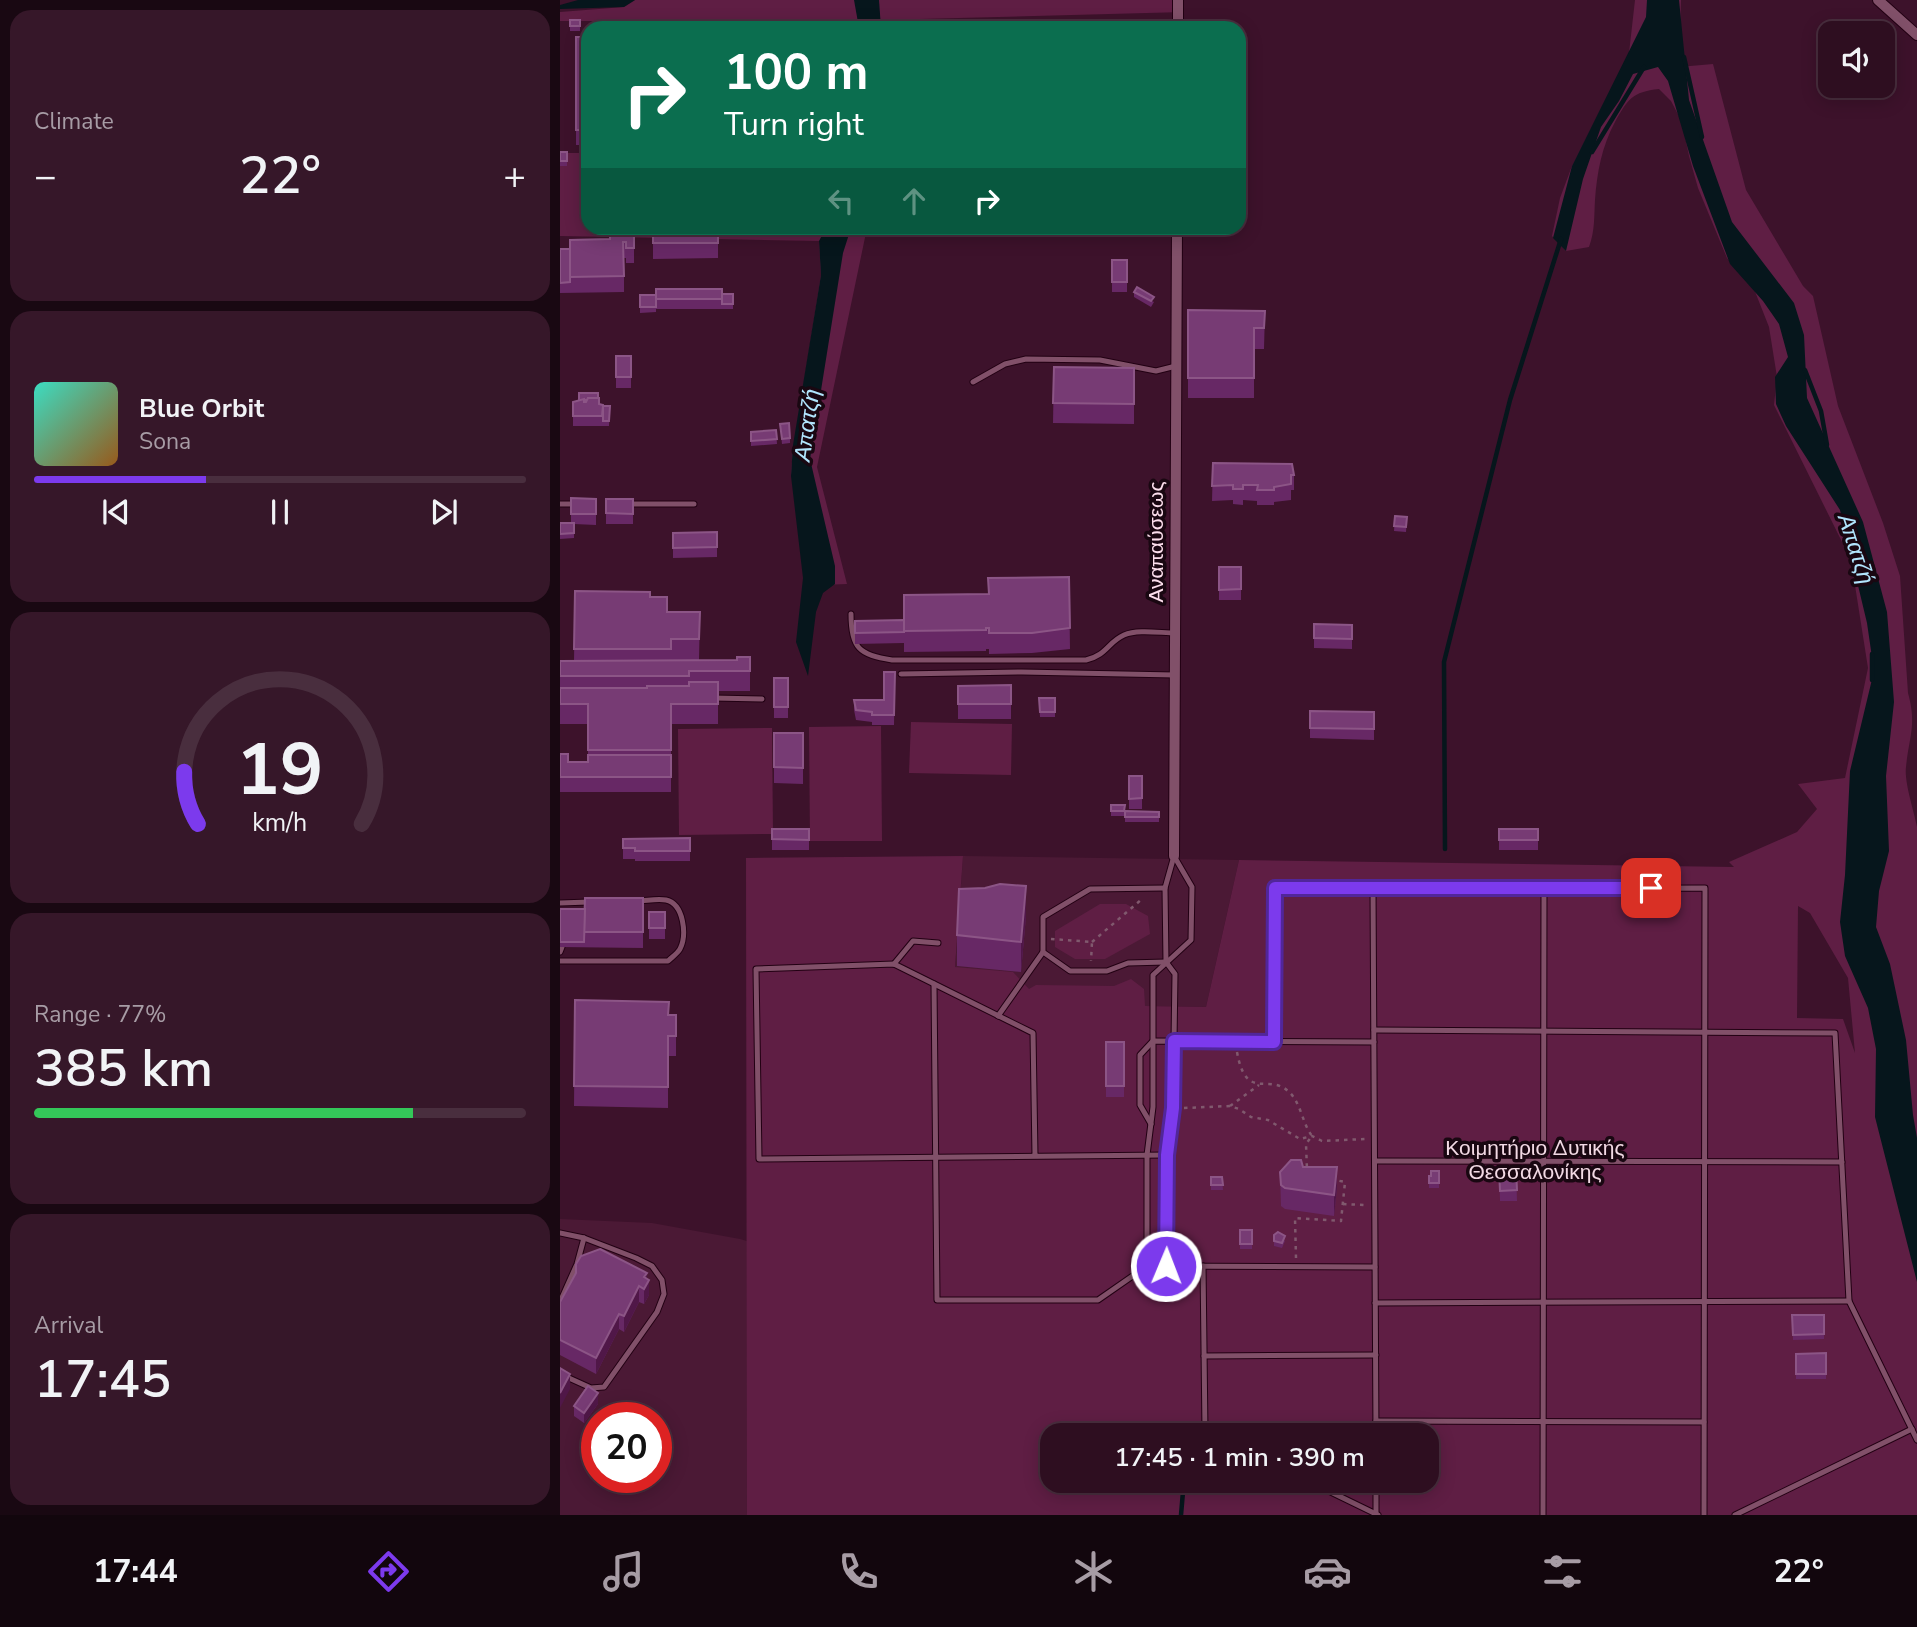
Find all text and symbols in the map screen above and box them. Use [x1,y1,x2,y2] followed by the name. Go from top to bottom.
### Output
[1818,21,1895,98] map controls
[1818,21,1895,98] button: sound
[724,39,868,106] text: 100 m
[609,49,700,140] icon: right
[724,103,864,146] text: Turn right
[34,106,114,137] text: Climate
[239,140,321,211] text: 22°
[34,151,57,202] text: −
[503,151,526,202] text: +
[822,182,860,220] icon: left
[895,182,933,220] icon: ahead
[968,182,1006,220] icon: right
[786,387,827,465] water label: Απατζή
[139,391,264,426] text: Blue Orbit
[139,426,191,457] text: Sona
[1142,481,1170,603] street label: Αναπαύσεως
[97,493,135,531] icon: previous
[261,493,299,531] icon: pause
[425,493,463,531] icon: next
[1829,508,1882,588] water label: Απατζή
[236,720,324,820] text: 19
[252,805,308,839] text: km/h
[1621,858,1681,918] pin
[1632,869,1670,907] icon: arrive
[34,999,166,1030] text: Range · 77%
[34,1033,213,1104] text: 385 km
[1445,1134,1625,1186] park label: Κοιμητήριο Δυτικής Θεσσαλονίκης
[1129,1229,1203,1303] position arrow
[34,1310,103,1341] text: Arrival
[34,1344,171,1415] text: 17:45
[581,1402,672,1493] speed limit sign: 20
[1114,1440,1365,1475] text: 17:45 · 1 min · 390 m
[364,1547,413,1596] icon: directions
[599,1547,648,1596] icon: music
[834,1547,883,1596] icon: phone
[1069,1547,1118,1596] icon: climate
[1303,1547,1352,1596] icon: car
[1538,1547,1587,1596] icon: filters
[93,1550,178,1593] text: 17:44
[1773,1550,1824,1593] text: 22°

